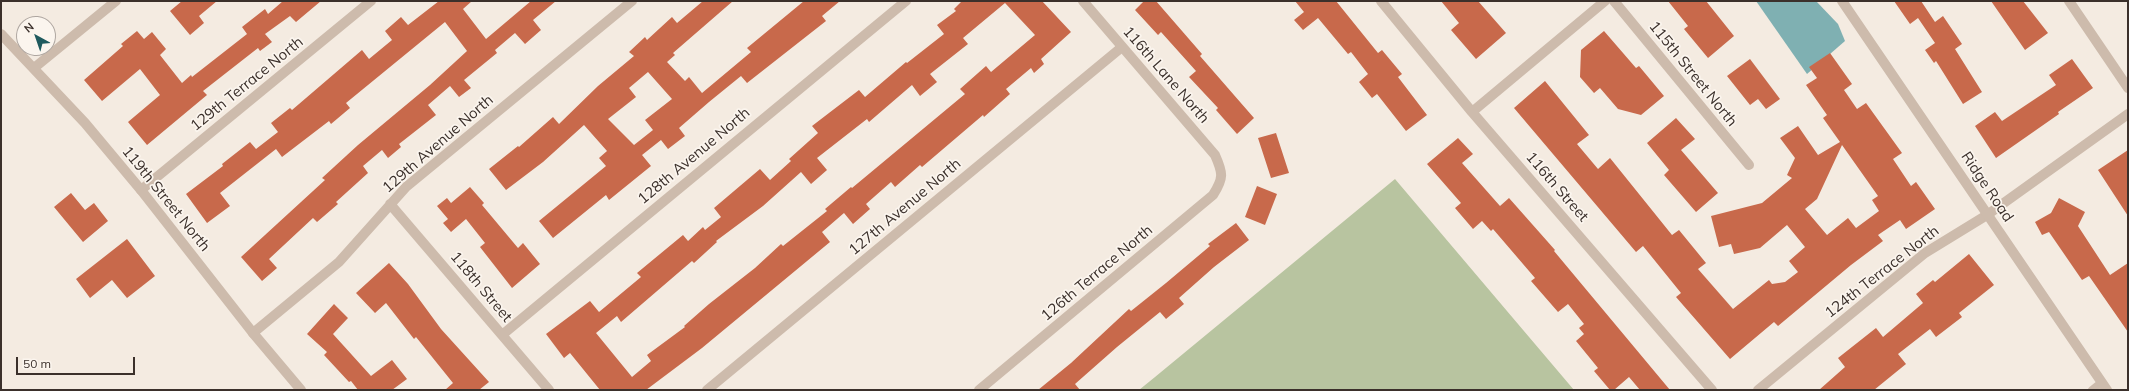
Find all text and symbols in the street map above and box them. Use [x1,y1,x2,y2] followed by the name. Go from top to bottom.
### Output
[16,16,56,56] north arrow
[1645,18,1741,130] street label: 115th Street North
[21,20,37,36] text: N
[1119,23,1213,127] street label: 116th Lane North
[187,33,307,135] street label: 129th Terrace North
[379,91,497,197] street label: 129th Avenue North
[634,104,754,208] street label: 128th Avenue North
[118,143,214,255] street label: 119th Street North
[1522,148,1592,226] street label: 116th Street
[1957,148,2017,226] street label: Ridge Road
[845,155,965,259] street label: 127th Avenue North
[1038,221,1156,325] street label: 126th Terrace North
[1821,222,1943,322] street label: 124th Terrace North
[446,248,516,326] street label: 118th Street
[18,349,137,375] scale bar
[23,356,51,371] text: 50 m

